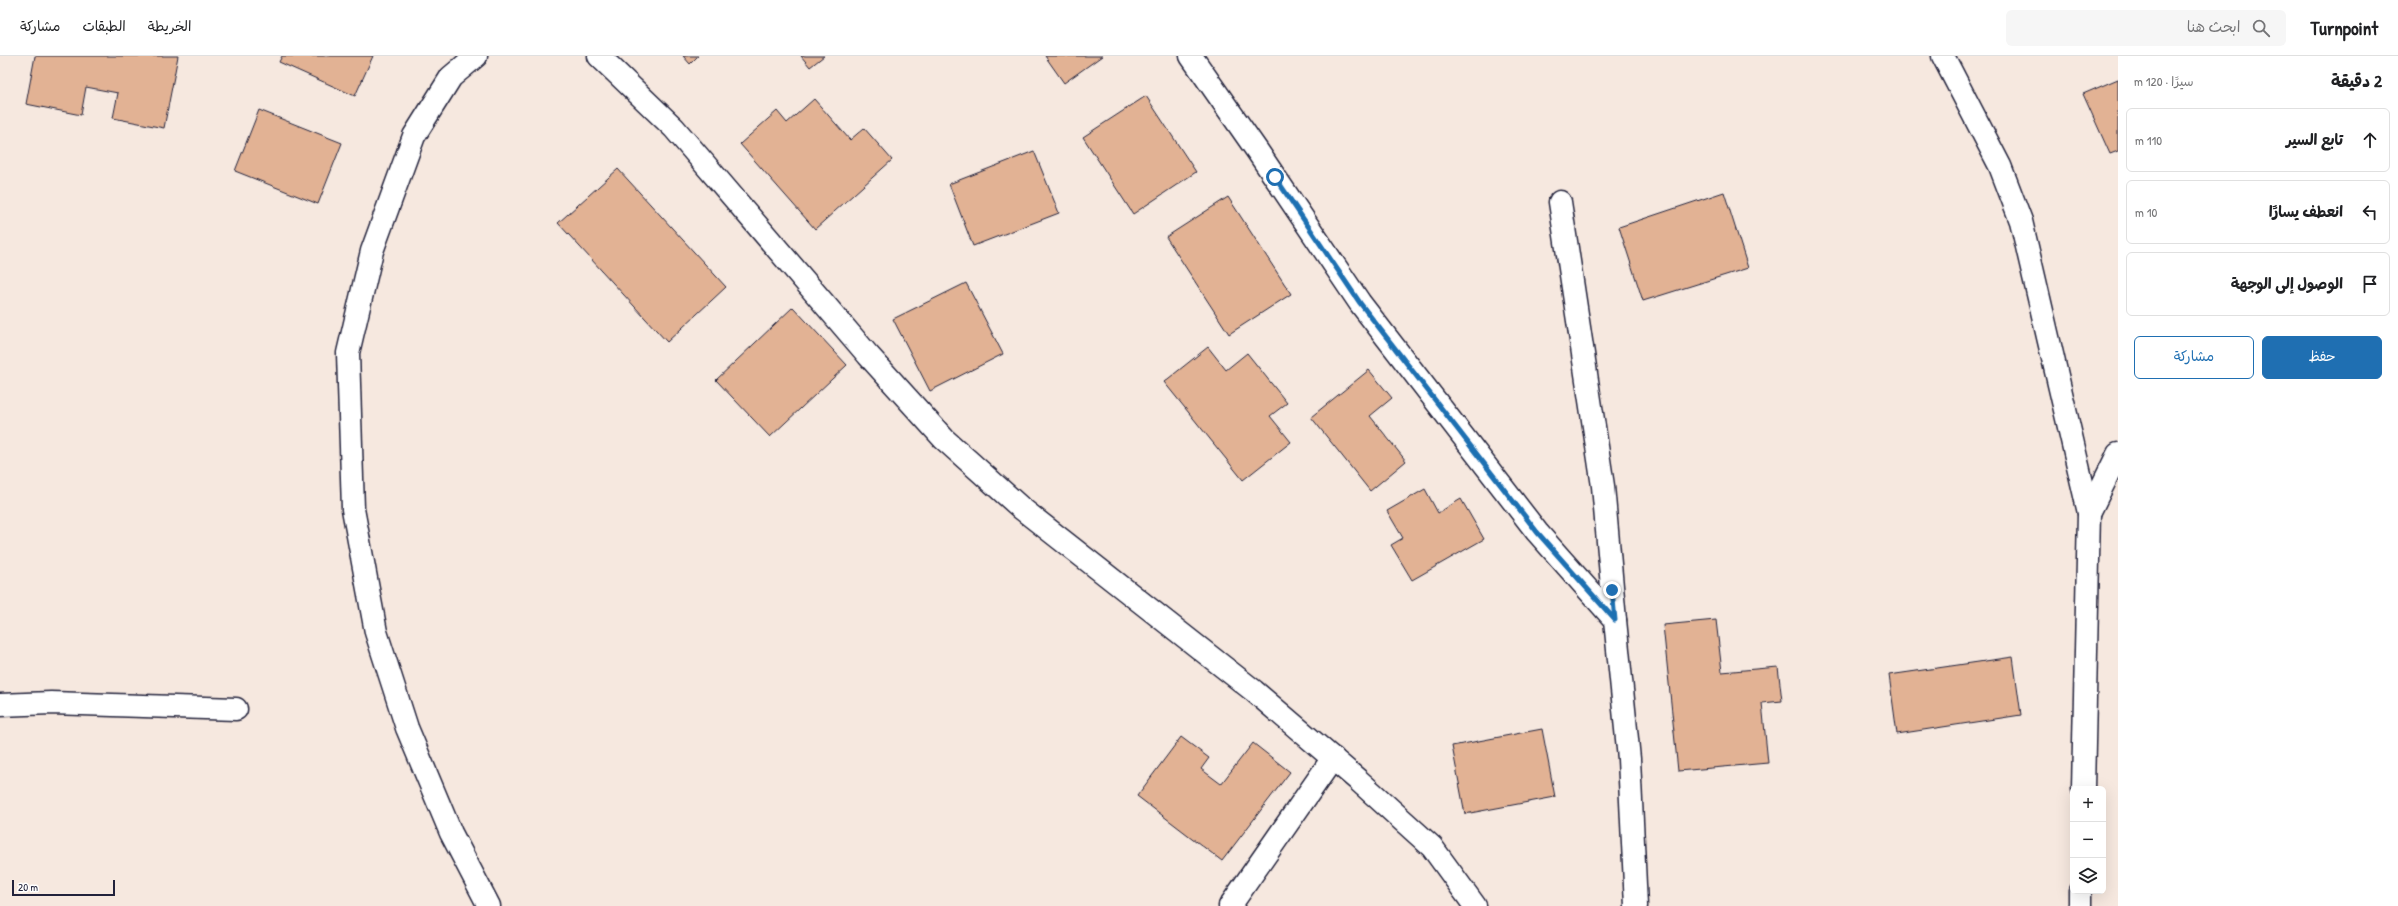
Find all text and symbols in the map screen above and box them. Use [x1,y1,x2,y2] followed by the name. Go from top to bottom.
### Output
[2006,10,2286,46] search box
[2310,15,2378,41] text: Turnpoint
[20,16,60,35] text: مشاركة
[82,16,126,35] text: الطبقات
[148,16,191,35] text: الخريطة
[2187,16,2240,37] text: ابحث هنا
[2250,17,2272,39] icon: search
[2331,69,2382,92] text: 2 دقيقة
[2134,72,2194,90] text: سيرًا · 120 m
[2286,129,2343,150] text: تابع السير
[2359,129,2381,151] icon: ahead
[2135,131,2162,149] text: 110 m
[1266,168,1284,186] route start
[2269,201,2343,222] text: انعطف يسارًا
[2359,201,2381,223] icon: left
[2135,203,2157,221] text: 10 m
[2231,273,2343,294] text: الوصول إلى الوجهة
[2359,273,2381,295] icon: arrive
[2134,336,2254,379] button: مشاركة
[2262,336,2382,379] button: حفظ
[1603,581,1621,599] route end
[2070,786,2106,894] map controls
[2070,786,2106,822] button: +
[2070,822,2106,858] button: −
[2070,858,2106,894] button: layers
[12,878,115,897] scale bar
[18,880,38,894] text: 20 m

